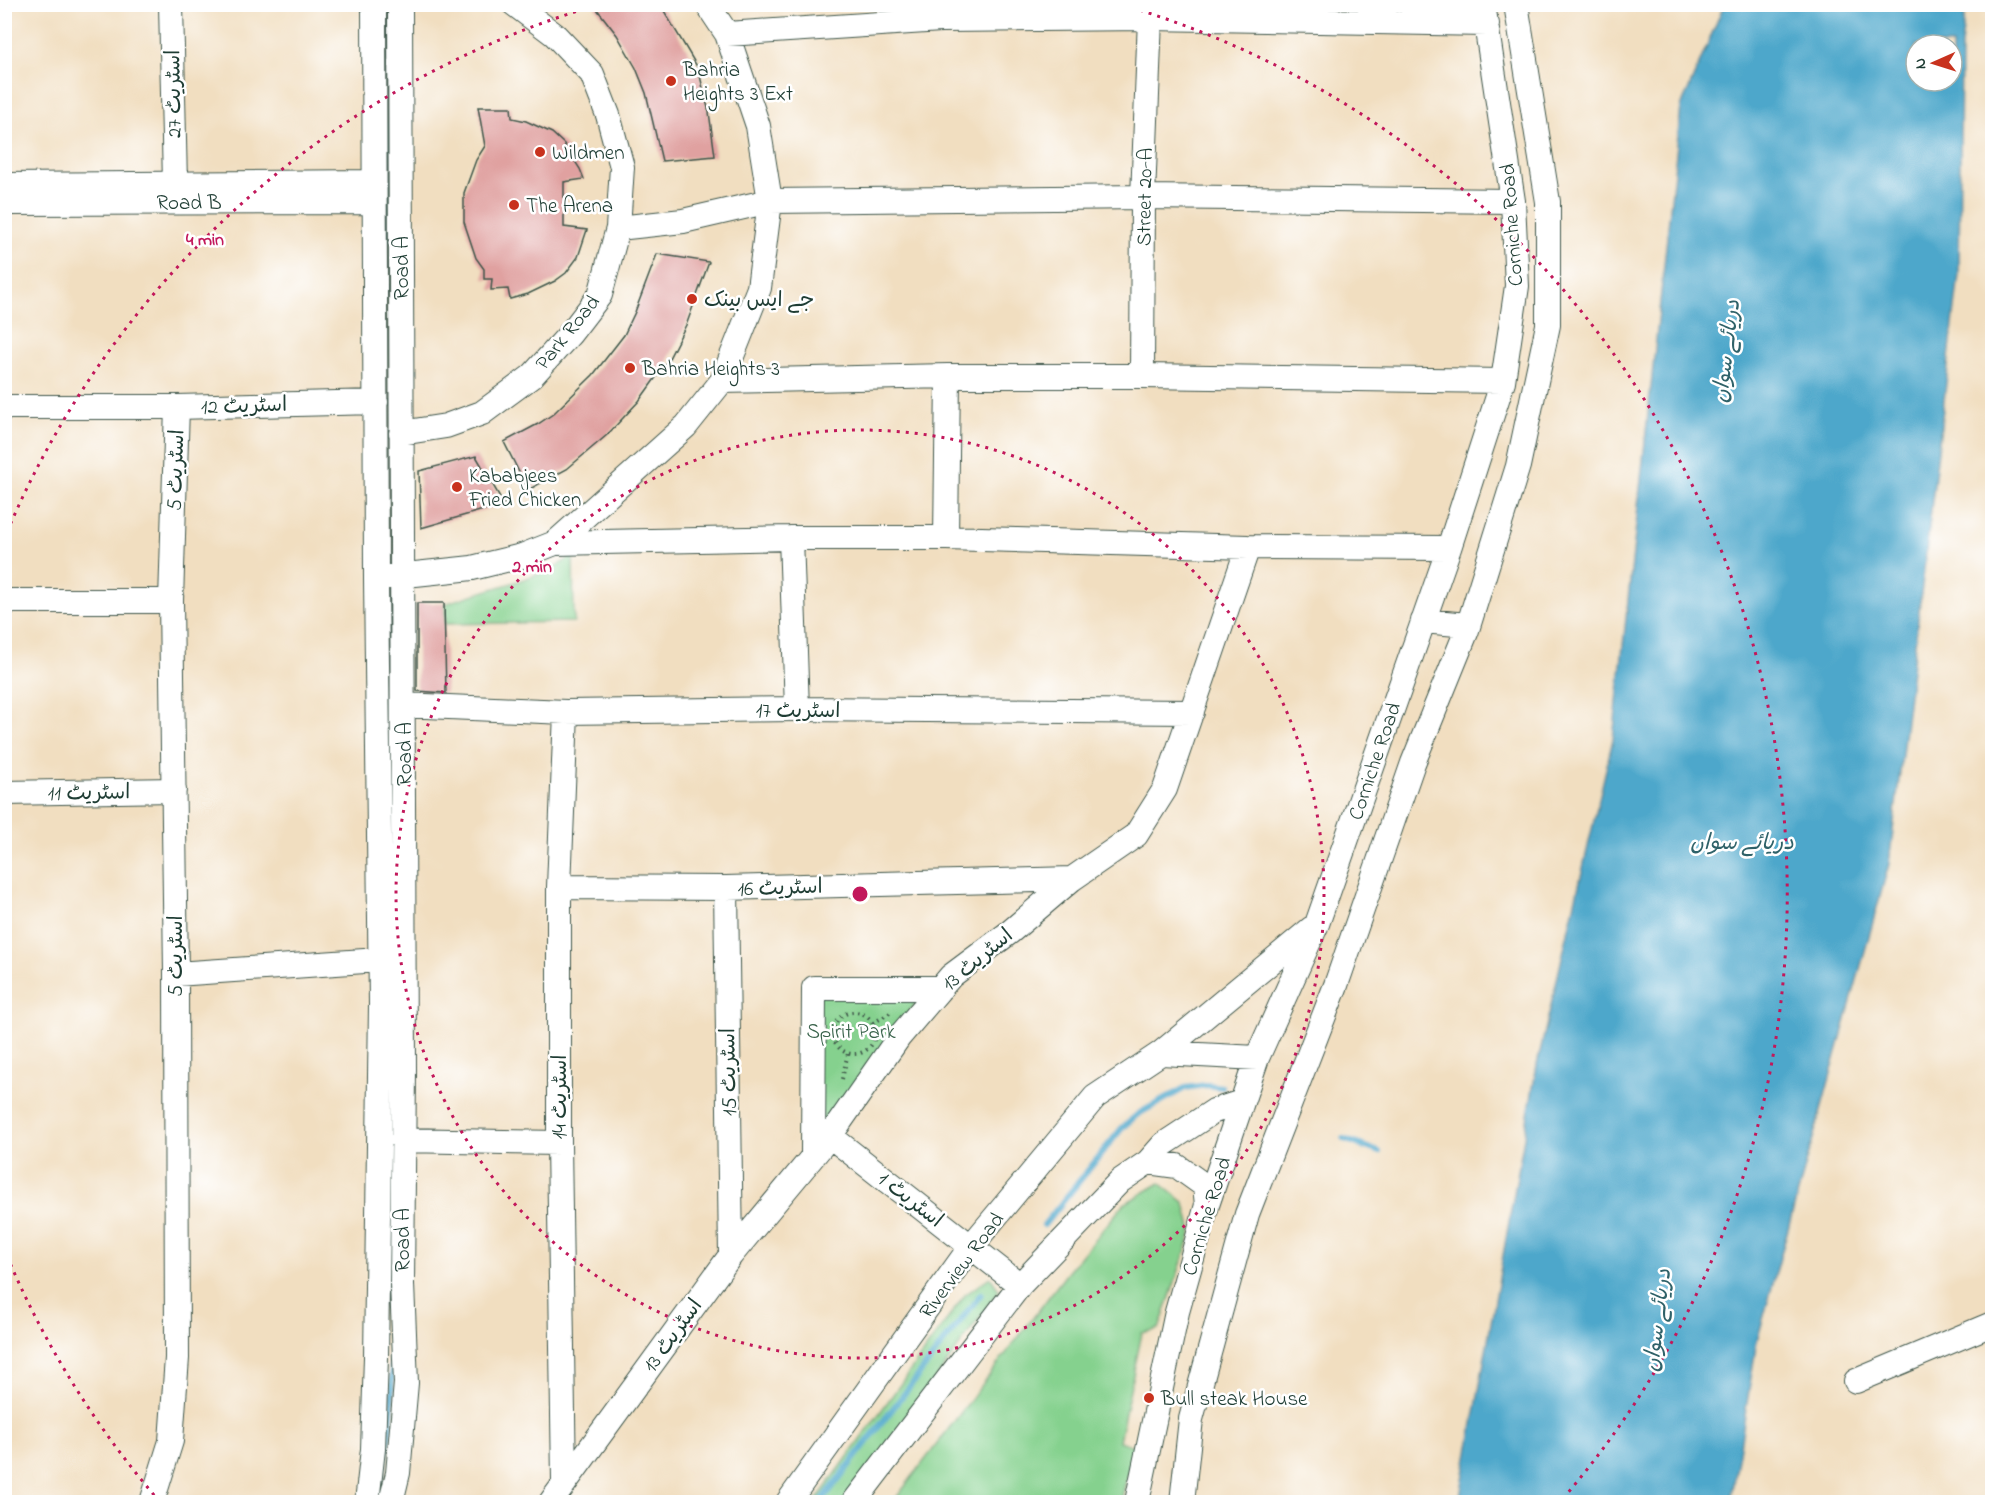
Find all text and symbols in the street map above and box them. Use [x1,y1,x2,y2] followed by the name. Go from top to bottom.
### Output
[1904,33,1964,93] north arrow
[159,49,191,138] street label: اسٹریٹ 27
[682,56,793,112] place label: Bahria Heights 3 Ext
[1909,57,1933,70] text: N
[664,74,678,88] marker: Bahria Heights 3 Ext
[552,139,625,169] place label: Wildmen
[533,145,547,159] marker: Wildmen
[1130,148,1162,247] street label: Street 20-A
[1494,162,1532,287] street label: Corniche Road
[156,189,222,219] street label: Road B
[526,192,613,222] place label: The Arena
[507,198,521,212] marker: The Arena
[186,228,224,254] text: 4 min
[388,236,418,300] street label: Road A
[704,286,814,316] place label: جے ایس بینک
[529,289,608,377] street label: Park Road
[685,292,699,306] marker: جے ایس بینک
[1706,297,1750,405] water label: دریائے سواں
[641,355,780,387] place label: Bahria Heights 3
[623,361,637,375] marker: Bahria Heights 3
[200,390,288,423] street label: اسٹریٹ 12
[161,429,193,511] street label: اسٹریٹ 5
[468,462,581,516] place label: Kababjees Fried Chicken
[450,480,464,494] marker: Kababjees Fried Chicken
[511,555,552,581] text: 2 min
[756,697,840,727] street label: اسٹریٹ 17
[1342,699,1410,825] street label: Corniche Road
[391,722,421,786] street label: Road A
[47,778,131,810] street label: اسٹریٹ 11
[1690,828,1794,860] water label: دریائے سواں
[737,873,823,905] street label: اسٹریٹ 16
[850,884,870,904] centre of rings
[162,915,192,997] street label: اسٹریٹ 5
[936,922,1020,999] street label: اسٹریٹ 13
[806,1018,896,1048] park label: Spirit Park
[714,1028,746,1116] street label: اسٹریٹ 15
[546,1055,576,1139] street label: اسٹریٹ 14
[1176,1153,1240,1280] street label: Corniche Road
[871,1165,949,1236] street label: اسٹریٹ 1
[913,1207,1013,1326] street label: Riverview Road
[389,1208,419,1272] street label: Road A
[1637,1266,1681,1374] water label: دریائے سواں
[637,1293,711,1379] street label: اسٹریٹ 13
[1160,1385,1308,1415] place label: Bull steak House
[1142,1391,1156,1405] marker: Bull steak House

